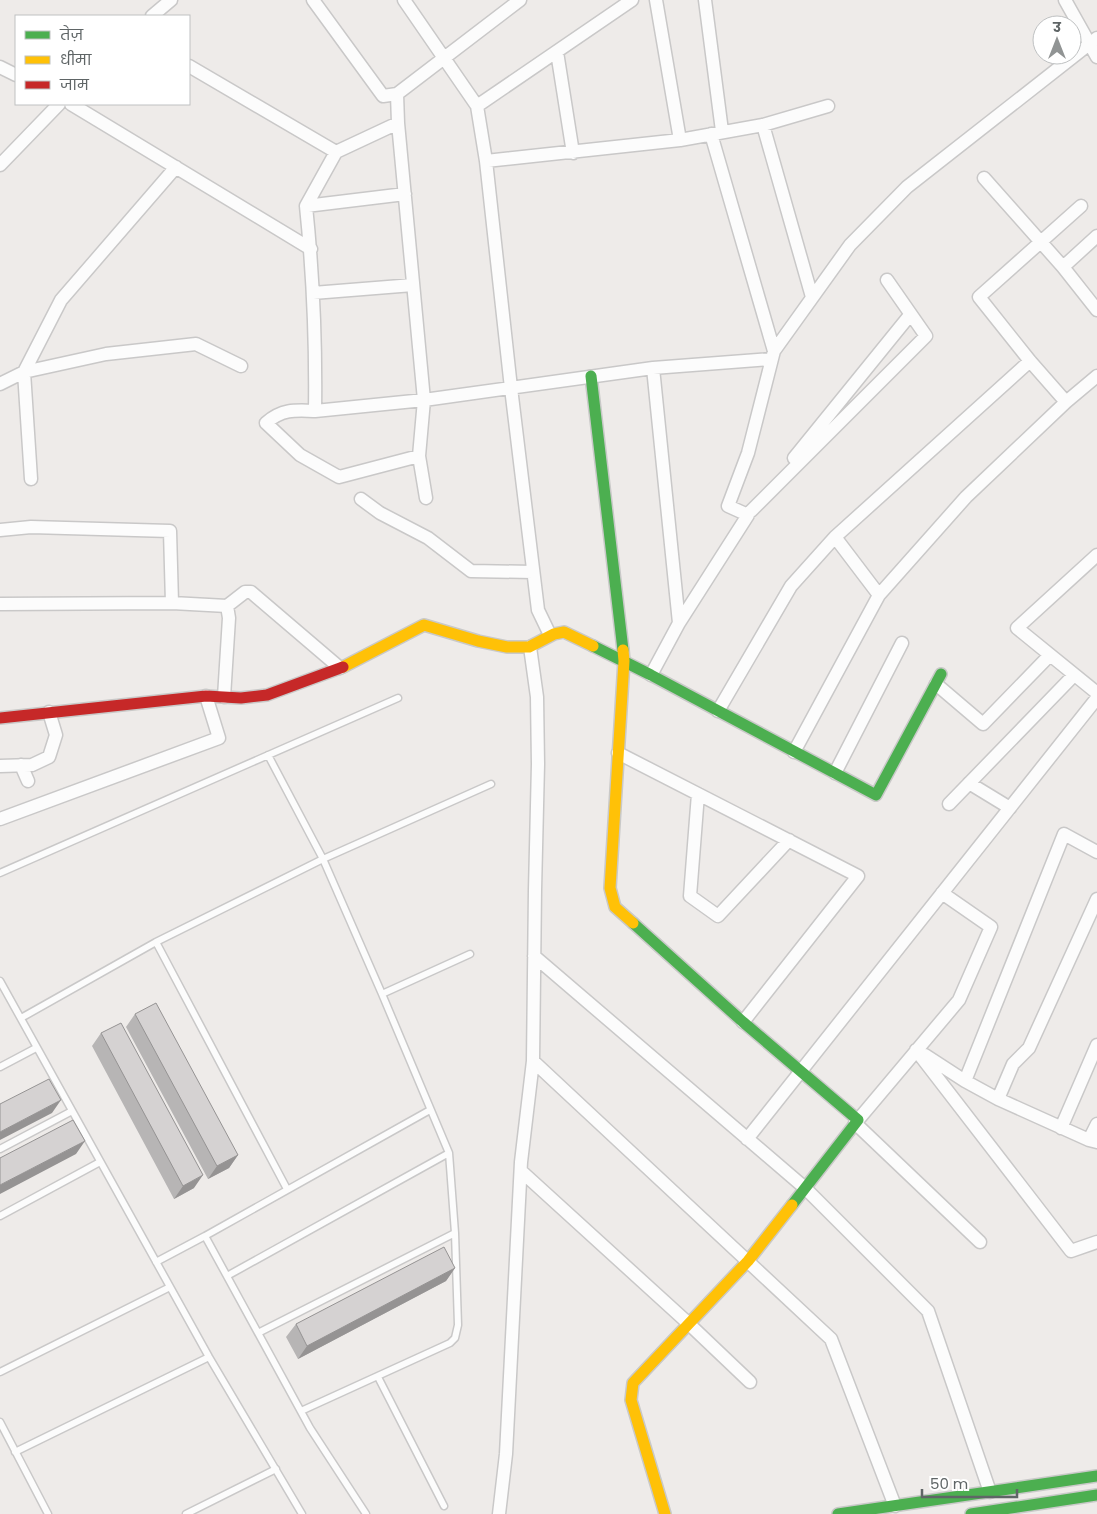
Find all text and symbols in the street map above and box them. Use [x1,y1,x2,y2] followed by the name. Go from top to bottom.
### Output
[15,15,190,105] legend
[1032,15,1082,65] north arrow
[1052,17,1062,37] text: उ
[59,24,83,45] text: तेज़
[60,49,92,70] text: धीमा
[59,74,90,95] text: जाम
[922,1466,1017,1498] scale bar
[930,1473,968,1494] text: 50 m

